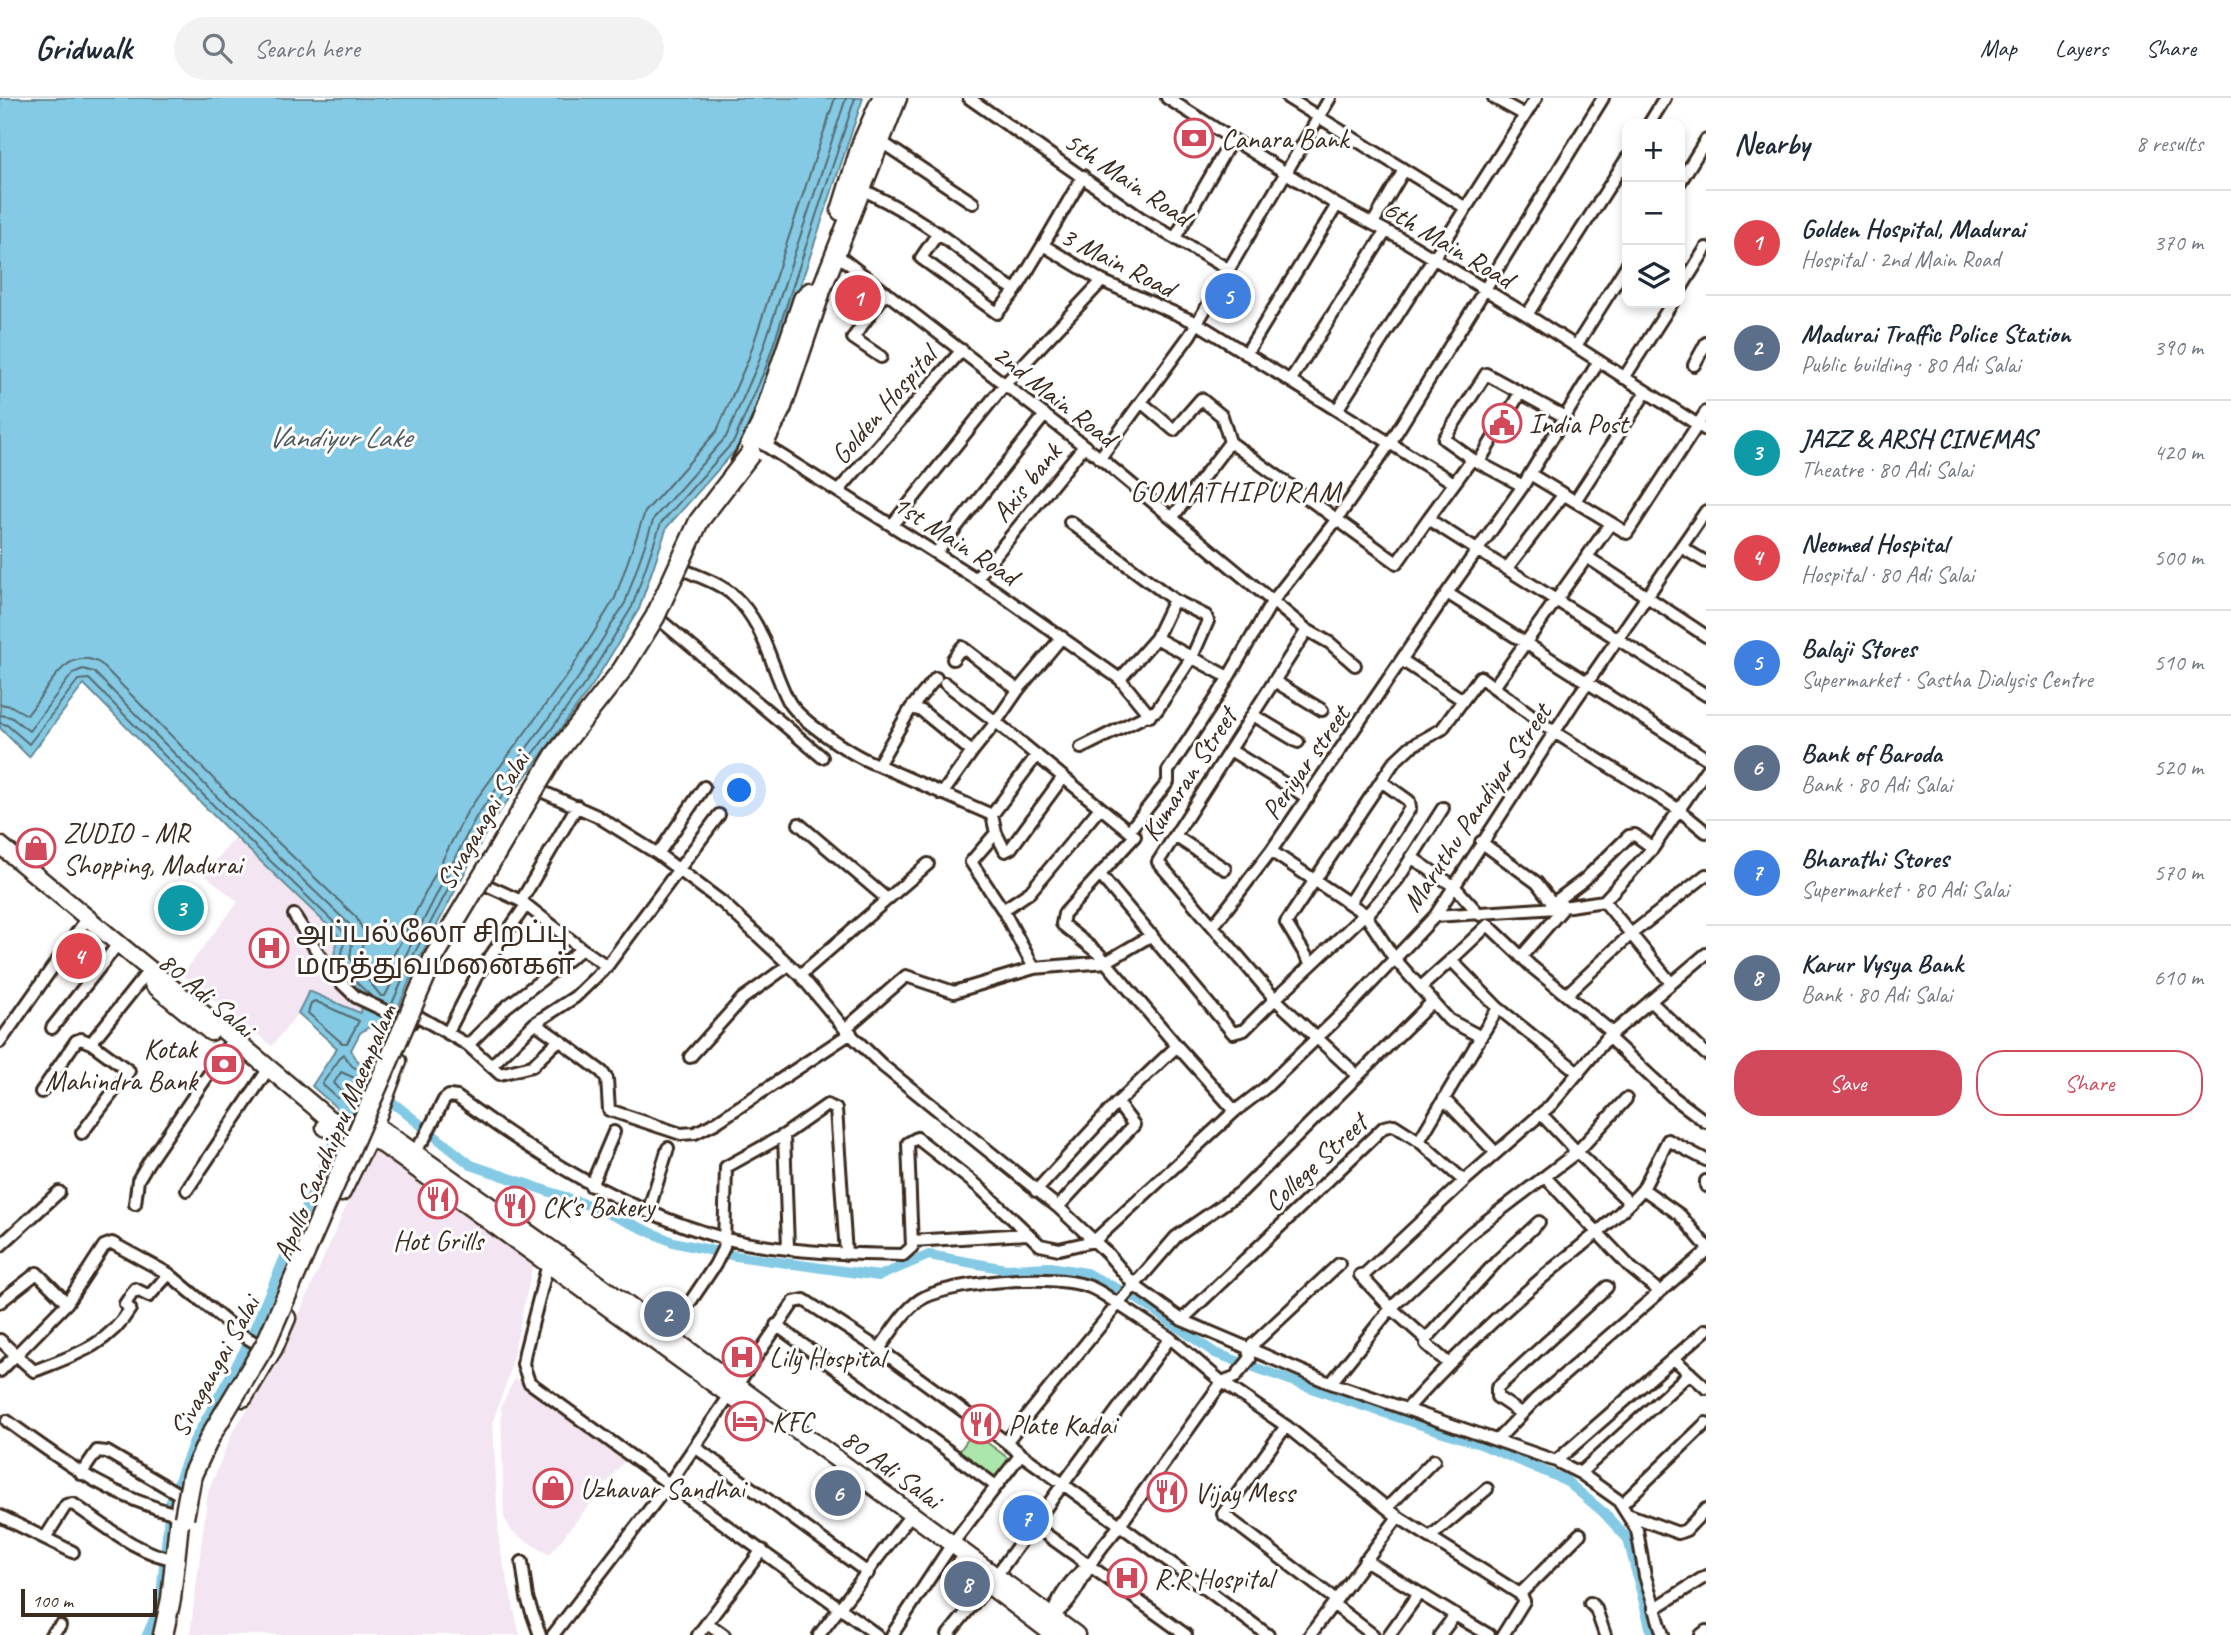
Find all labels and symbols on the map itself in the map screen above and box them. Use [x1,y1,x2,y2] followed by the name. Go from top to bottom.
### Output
[1173,117,1215,159] bank icon: Canara Bank
[1221,121,1351,156] place label: Canara Bank
[1058,123,1201,236] street label: 5th Main Road
[1377,191,1524,298] street label: 6th Main Road
[1055,218,1184,307] street label: 3 Main Road
[1205,270,1251,322] pin: 5
[835,272,881,324] pin: 1
[823,336,947,471] street label: Golden Hospital
[986,336,1127,457] street label: 2nd Main Road
[1481,402,1523,444] public building icon: India Post
[1529,406,1630,441] place label: India Post
[267,418,415,456] water label: Vandiyur Lake
[984,434,1070,529] street label: Axis bank
[1130,472,1343,510] district label: GOMATHIPURAM
[887,486,1028,595] street label: 1st Main Road
[1394,694,1560,918] street label: Maruthu Pandiyar Street
[1253,696,1359,826] street label: Periyar street
[1132,698,1246,847] street label: Kumaran Street
[427,741,539,896] street label: Sivagangai Salai
[722,773,756,807] your location
[63,815,246,882] place label: ZUDIO - MR Shopping, Madurai
[15,827,57,869] shop icon: ZUDIO - MR Shopping, Madurai
[158,882,204,934] pin: 3
[296,915,575,983] place label: அப்பல்லோ சிறப்பு மருத்துவமனைகள்
[248,927,290,969] hospital icon: அப்பல்லோ சிறப்பு மருத்துவமனைகள்
[56,930,102,982] pin: 4
[151,944,265,1047] street label: 80 Adi Salai
[264,997,405,1266] street label: Apollo Sandhippu Maempalam
[45,1031,199,1098] place label: Kotak Mahindra Bank
[203,1043,245,1085] bank icon: Kotak Mahindra Bank
[1256,1103,1377,1219] street label: College Street
[417,1178,459,1220] restaurant icon: Hot Grills
[494,1185,536,1227] restaurant icon: CK's Bakery
[542,1189,657,1224] place label: CK's Bakery
[393,1223,485,1258] place label: Hot Grills
[161,1286,269,1443] street label: Sivagangai Salai
[644,1288,690,1340] pin: 2
[721,1336,763,1378] hospital icon: Lily Hospital
[769,1340,890,1375] place label: Lily Hospital
[724,1400,766,1442] hotel icon: KFC
[960,1403,1002,1445] restaurant icon: Plate Kadai
[772,1404,816,1439] place label: KFC
[1008,1407,1120,1442] place label: Plate Kadai
[835,1420,952,1519] street label: 80 Adi Salai
[532,1467,574,1509] shop icon: Uzhavar Sandhai
[815,1467,861,1519] pin: 6
[580,1471,748,1506] place label: Uzhavar Sandhai
[1146,1471,1188,1513] restaurant icon: Vijay Mess
[1194,1475,1297,1510] place label: Vijay Mess
[1003,1492,1049,1544] pin: 7
[1106,1557,1148,1599] hospital icon: R.R Hospital
[944,1558,990,1610] pin: 8
[1154,1561,1278,1596] place label: R.R Hospital
[21,1586,158,1618] scale bar

